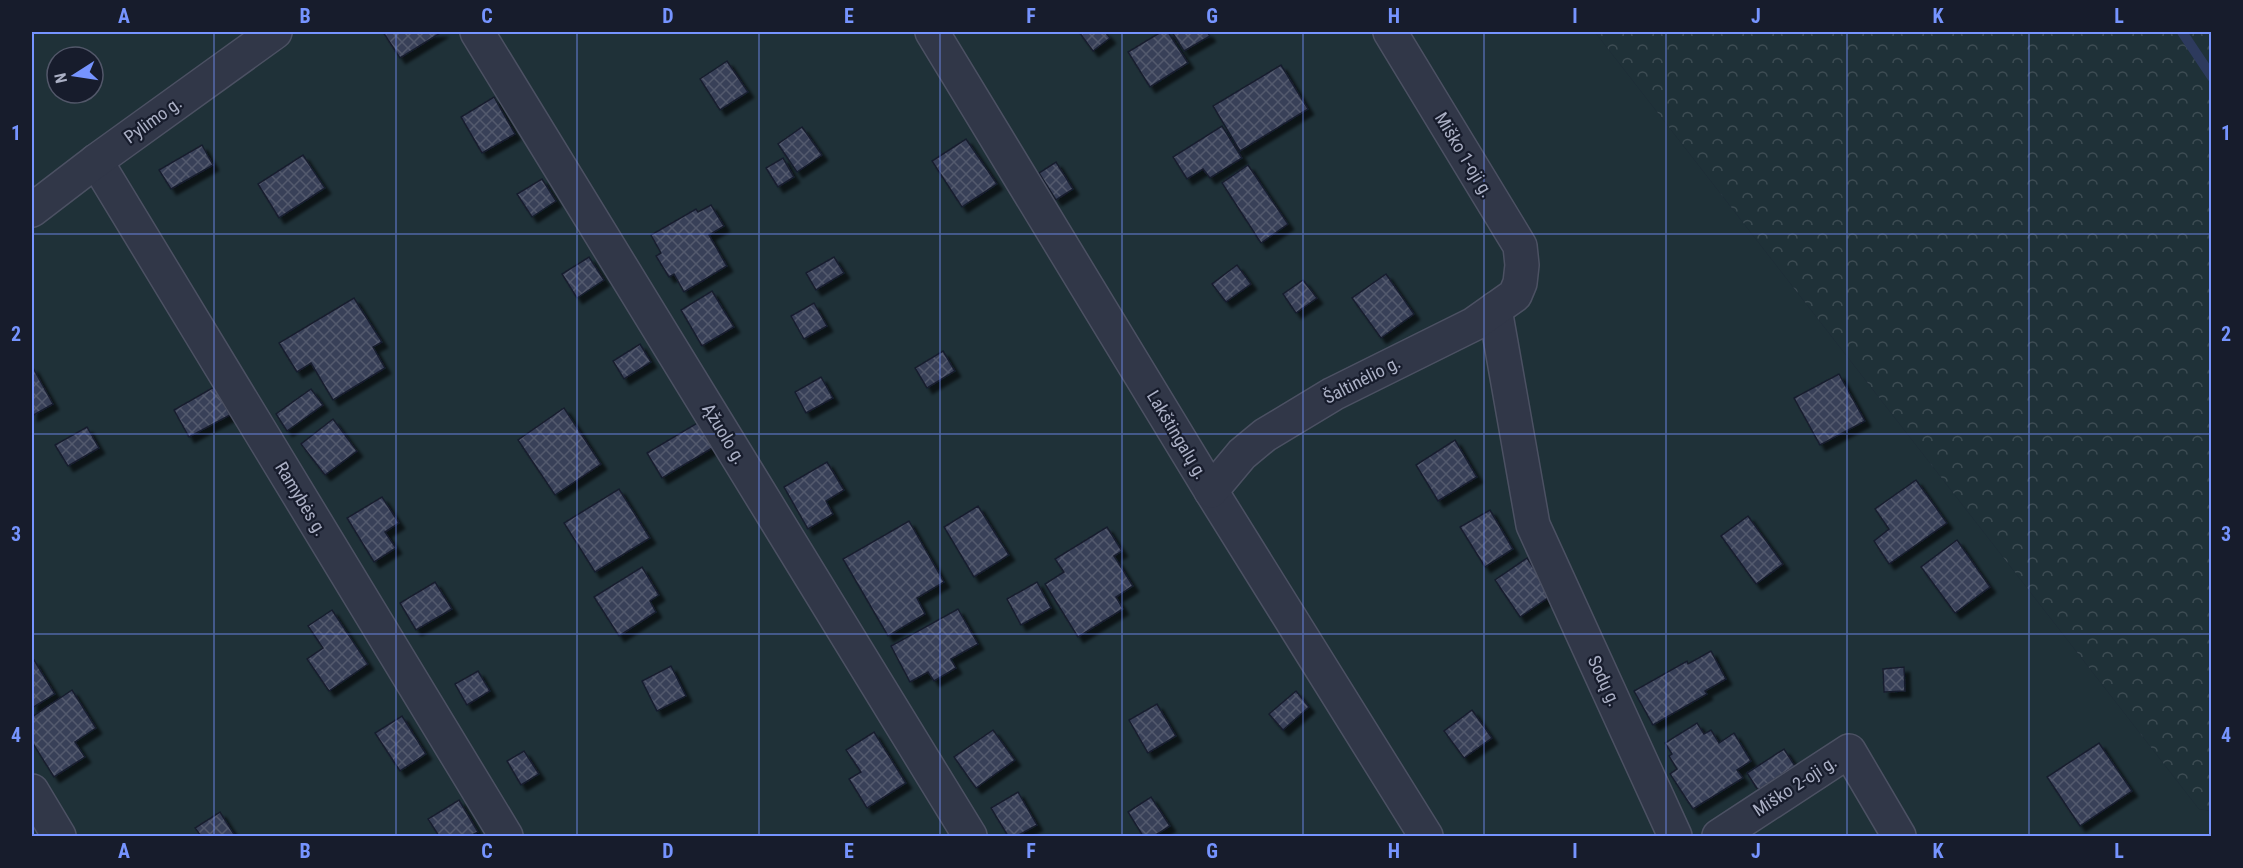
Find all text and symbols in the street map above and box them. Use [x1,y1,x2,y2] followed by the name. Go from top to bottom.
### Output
[118,4,130,28] text: A
[299,4,311,28] text: B
[481,4,493,28] text: C
[662,4,674,28] text: D
[844,4,854,28] text: E
[1026,4,1036,28] text: F
[1206,4,1218,28] text: G
[1388,4,1400,28] text: H
[1572,4,1578,28] text: I
[1751,4,1761,28] text: J
[1932,4,1944,28] text: K
[2114,4,2124,28] text: L
[45,45,105,105] north arrow
[51,71,71,85] text: N
[120,92,186,148] street label: Pylimo g.
[1431,108,1498,201] street label: Miško 1-oji g.
[11,121,21,145] text: 1
[2221,121,2231,145] text: 1
[11,322,21,346] text: 2
[2221,322,2231,346] text: 2
[1320,351,1404,408] street label: Šaltinėlio g.
[1143,387,1212,483] street label: Lakštingalų g.
[698,400,751,468] street label: Ąžuolo g.
[271,458,332,540] street label: Ramybės g.
[11,522,21,546] text: 3
[2221,522,2231,546] text: 3
[1584,652,1625,710] street label: Sodų g.
[11,723,21,747] text: 4
[2221,723,2231,747] text: 4
[1749,751,1841,820] street label: Miško 2-oji g.
[118,839,130,863] text: A
[299,839,311,863] text: B
[481,839,493,863] text: C
[662,839,674,863] text: D
[844,839,854,863] text: E
[1026,839,1036,863] text: F
[1206,839,1218,863] text: G
[1388,839,1400,863] text: H
[1572,839,1578,863] text: I
[1751,839,1761,863] text: J
[1932,839,1944,863] text: K
[2114,839,2124,863] text: L

